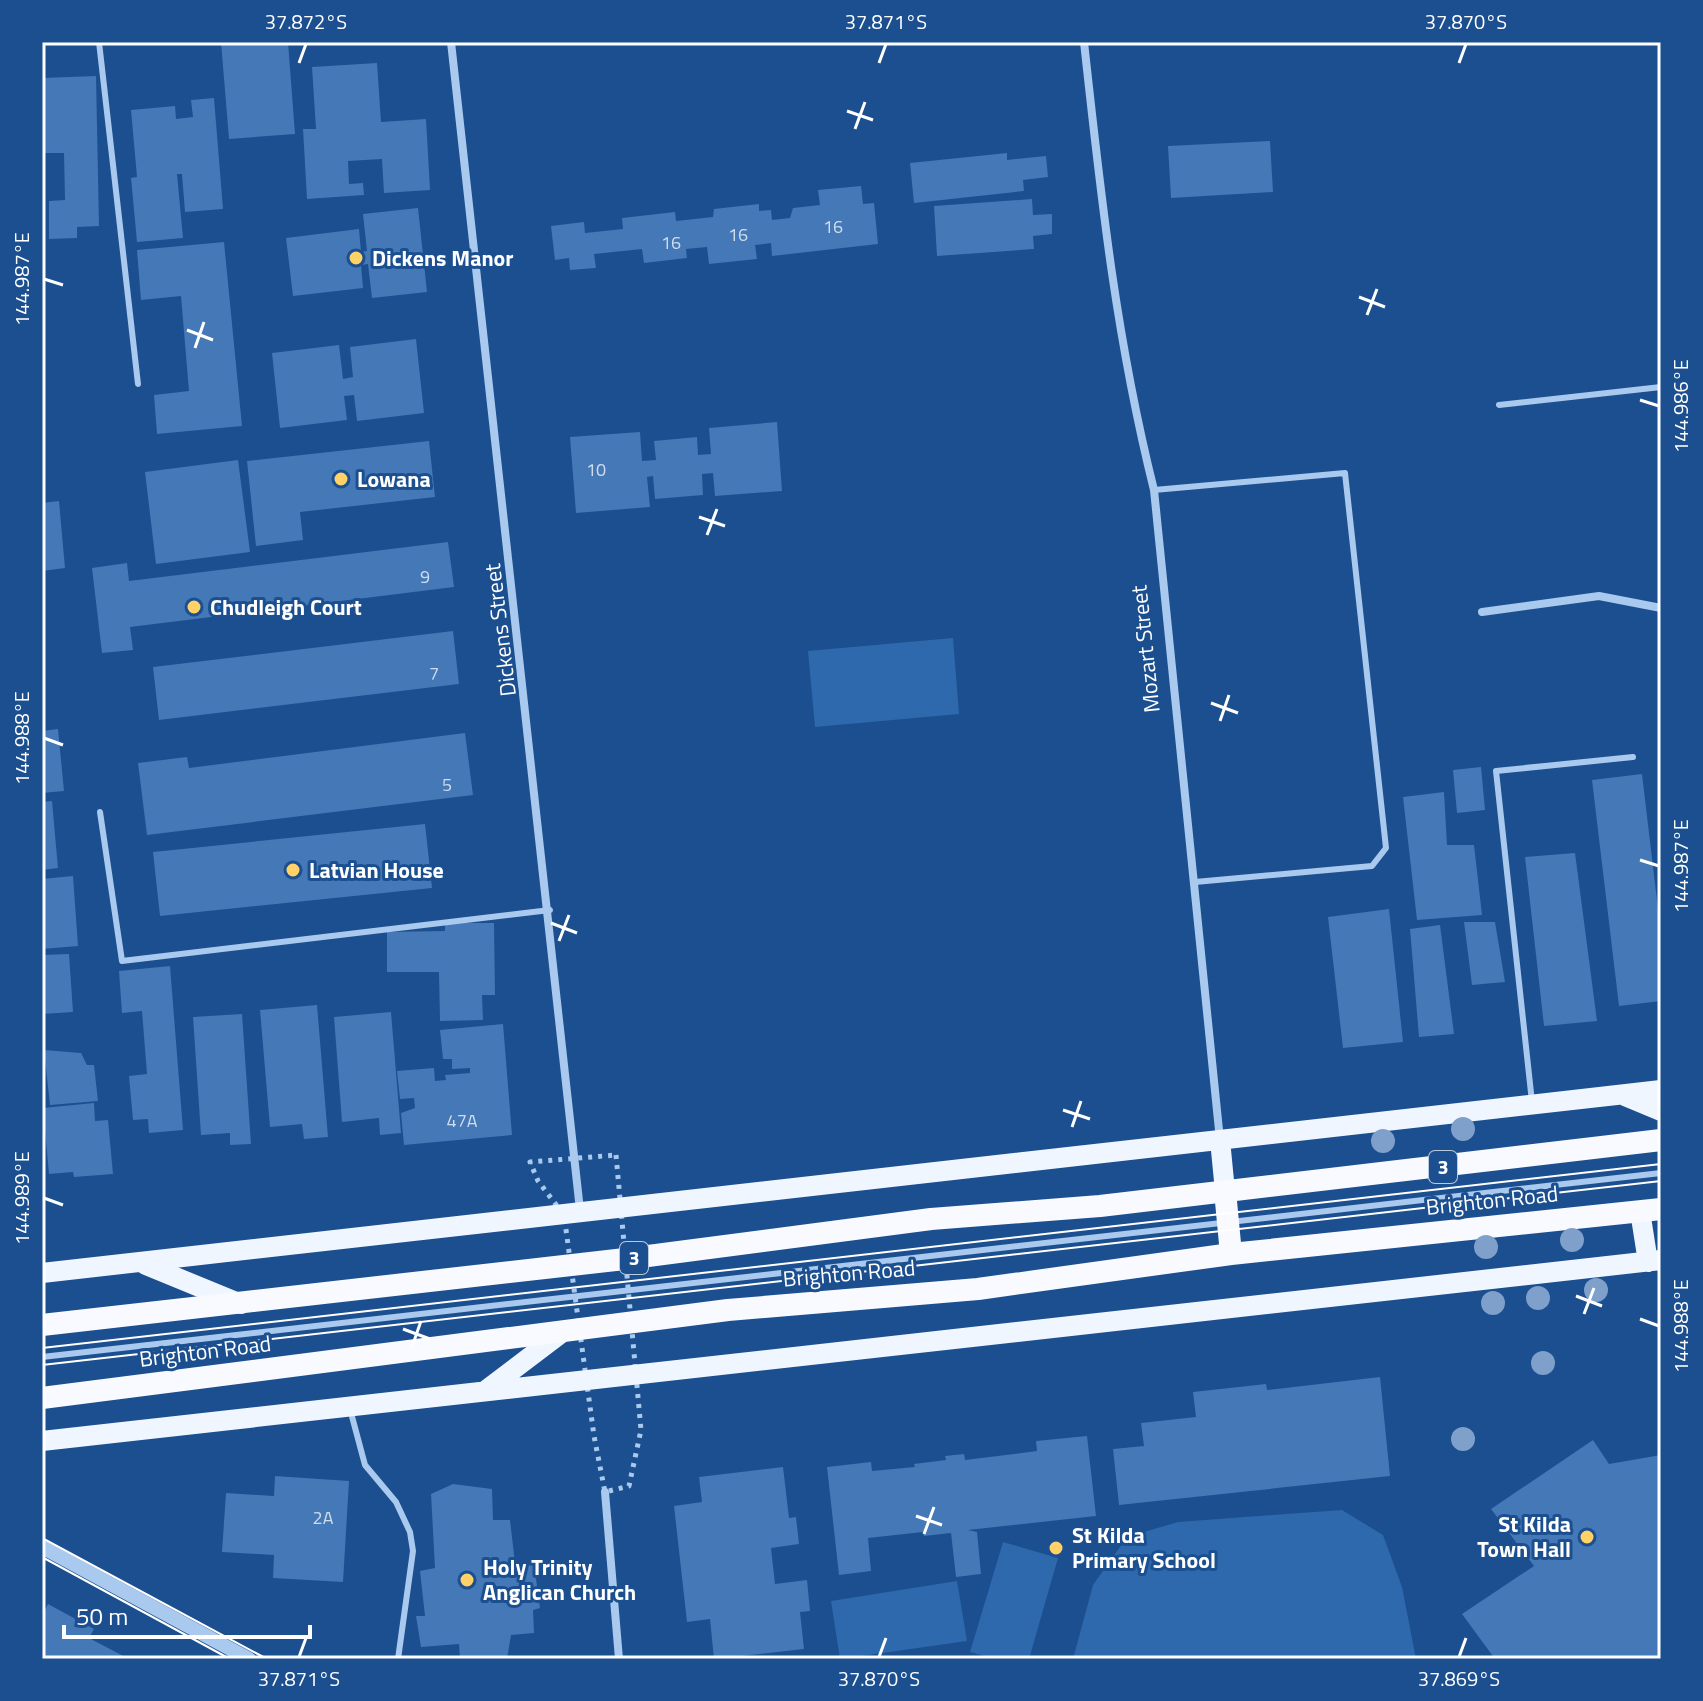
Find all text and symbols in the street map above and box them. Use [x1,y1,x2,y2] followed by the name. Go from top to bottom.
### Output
[265,6,347,37] text: 37.872°S
[845,6,927,37] text: 37.871°S
[1425,6,1507,37] text: 37.870°S
[823,213,843,240] house number: 16
[728,221,748,248] house number: 16
[661,229,681,256] house number: 16
[6,232,37,326] text: 144.987°E
[372,241,513,275] place label: Dickens Manor
[347,249,365,267] marker: Dickens Manor
[1665,359,1696,453] text: 144.986°E
[586,456,606,483] house number: 10
[357,462,431,496] place label: Lowana
[332,470,350,488] marker: Lowana
[475,561,525,698] street label: Dickens Street
[420,563,430,590] house number: 9
[1121,583,1169,714] street label: Mozart Street
[210,590,362,624] place label: Chudleigh Court
[185,598,203,616] marker: Chudleigh Court
[429,660,439,687] house number: 7
[6,691,37,785] text: 144.988°E
[442,771,452,798] house number: 5
[1665,819,1696,913] text: 144.987°E
[309,853,444,887] place label: Latvian House
[284,861,302,879] marker: Latvian House
[447,1107,478,1134] house number: 47A
[6,1151,37,1245] text: 144.989°E
[1429,1151,1457,1183] road number: 3
[1424,1176,1560,1224] street label: Brighton Road
[620,1242,648,1274] road number: 3
[781,1250,917,1296] street label: Brighton Road
[1665,1279,1696,1373] text: 144.988°E
[137,1326,273,1376] street label: Brighton Road
[313,1504,334,1531] house number: 2A
[1477,1507,1571,1566] place label: St Kilda Town Hall
[1072,1518,1216,1577] place label: St Kilda Primary School
[1578,1528,1596,1546] marker: St Kilda Town Hall
[1047,1539,1065,1557] marker: St Kilda Primary School
[483,1550,636,1609] place label: Holy Trinity Anglican Church
[458,1571,476,1589] marker: Holy Trinity Anglican Church
[64,1589,310,1639] scale bar
[76,1598,128,1634] text: 50 m
[258,1663,340,1694] text: 37.871°S
[838,1663,920,1694] text: 37.870°S
[1418,1663,1500,1694] text: 37.869°S

